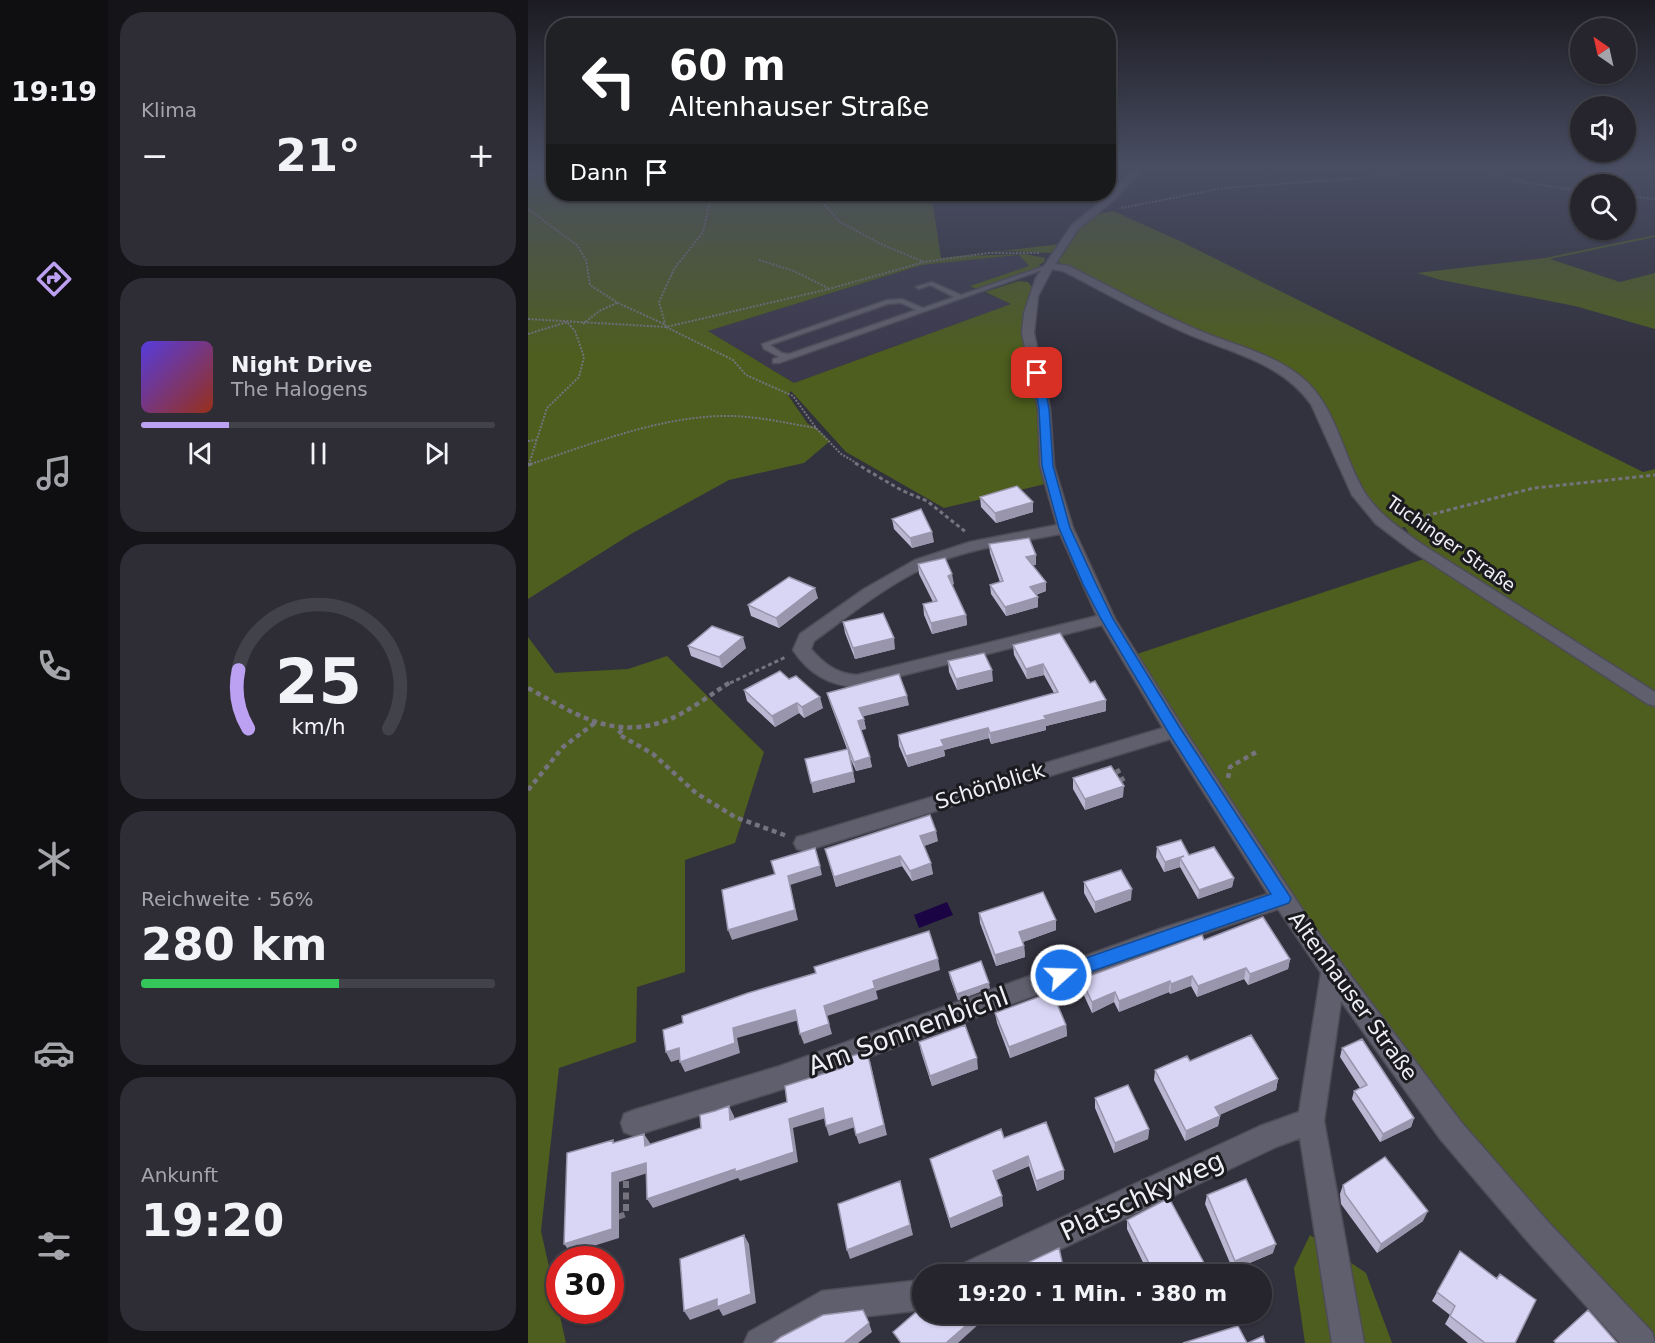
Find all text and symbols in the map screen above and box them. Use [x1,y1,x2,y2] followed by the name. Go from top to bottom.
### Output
[1570,18,1636,84] north arrow
[1570,18,1636,240] map controls
[669,41,786,90] text: 60 m
[570,42,648,120] icon: left
[11,76,97,107] text: 19:19
[669,91,929,122] text: Altenhauser Straße
[1570,96,1636,162] button: sound
[141,98,197,122] text: Klima
[275,129,361,182] text: 21°
[141,136,169,175] text: −
[467,136,495,175] text: +
[640,156,673,189] icon: arrive
[570,160,628,185] text: Dann
[1570,174,1636,240] button: search
[33,258,75,300] icon: directions
[1011,347,1062,398] pin
[231,352,372,377] text: Night Drive
[1020,356,1053,389] icon: arrive
[231,377,368,401] text: The Halogens
[184,437,217,470] icon: previous
[302,437,335,470] icon: pause
[420,437,453,470] icon: next
[33,452,75,494] icon: music
[1382,491,1520,596] street label: Tuchinger Straße
[33,645,75,687] icon: phone
[275,645,361,718] text: 25
[291,714,345,739] text: km/h
[932,758,1048,814] street label: Schönblick
[33,838,75,880] icon: climate
[141,887,313,911] text: Reichweite · 56%
[1284,907,1422,1085] street label: Altenhauser Straße
[141,918,327,971] text: 280 km
[1029,943,1093,1007] position arrow
[804,981,1012,1081] street label: Am Sonnenbichl
[33,1032,75,1074] icon: car
[1056,1145,1228,1247] street label: Platschkyweg
[141,1163,218,1187] text: Ankunft
[141,1194,284,1247] text: 19:20
[33,1225,75,1267] icon: filters
[546,1246,624,1324] speed limit sign: 30
[957,1281,1227,1306] text: 19:20 · 1 Min. · 380 m

